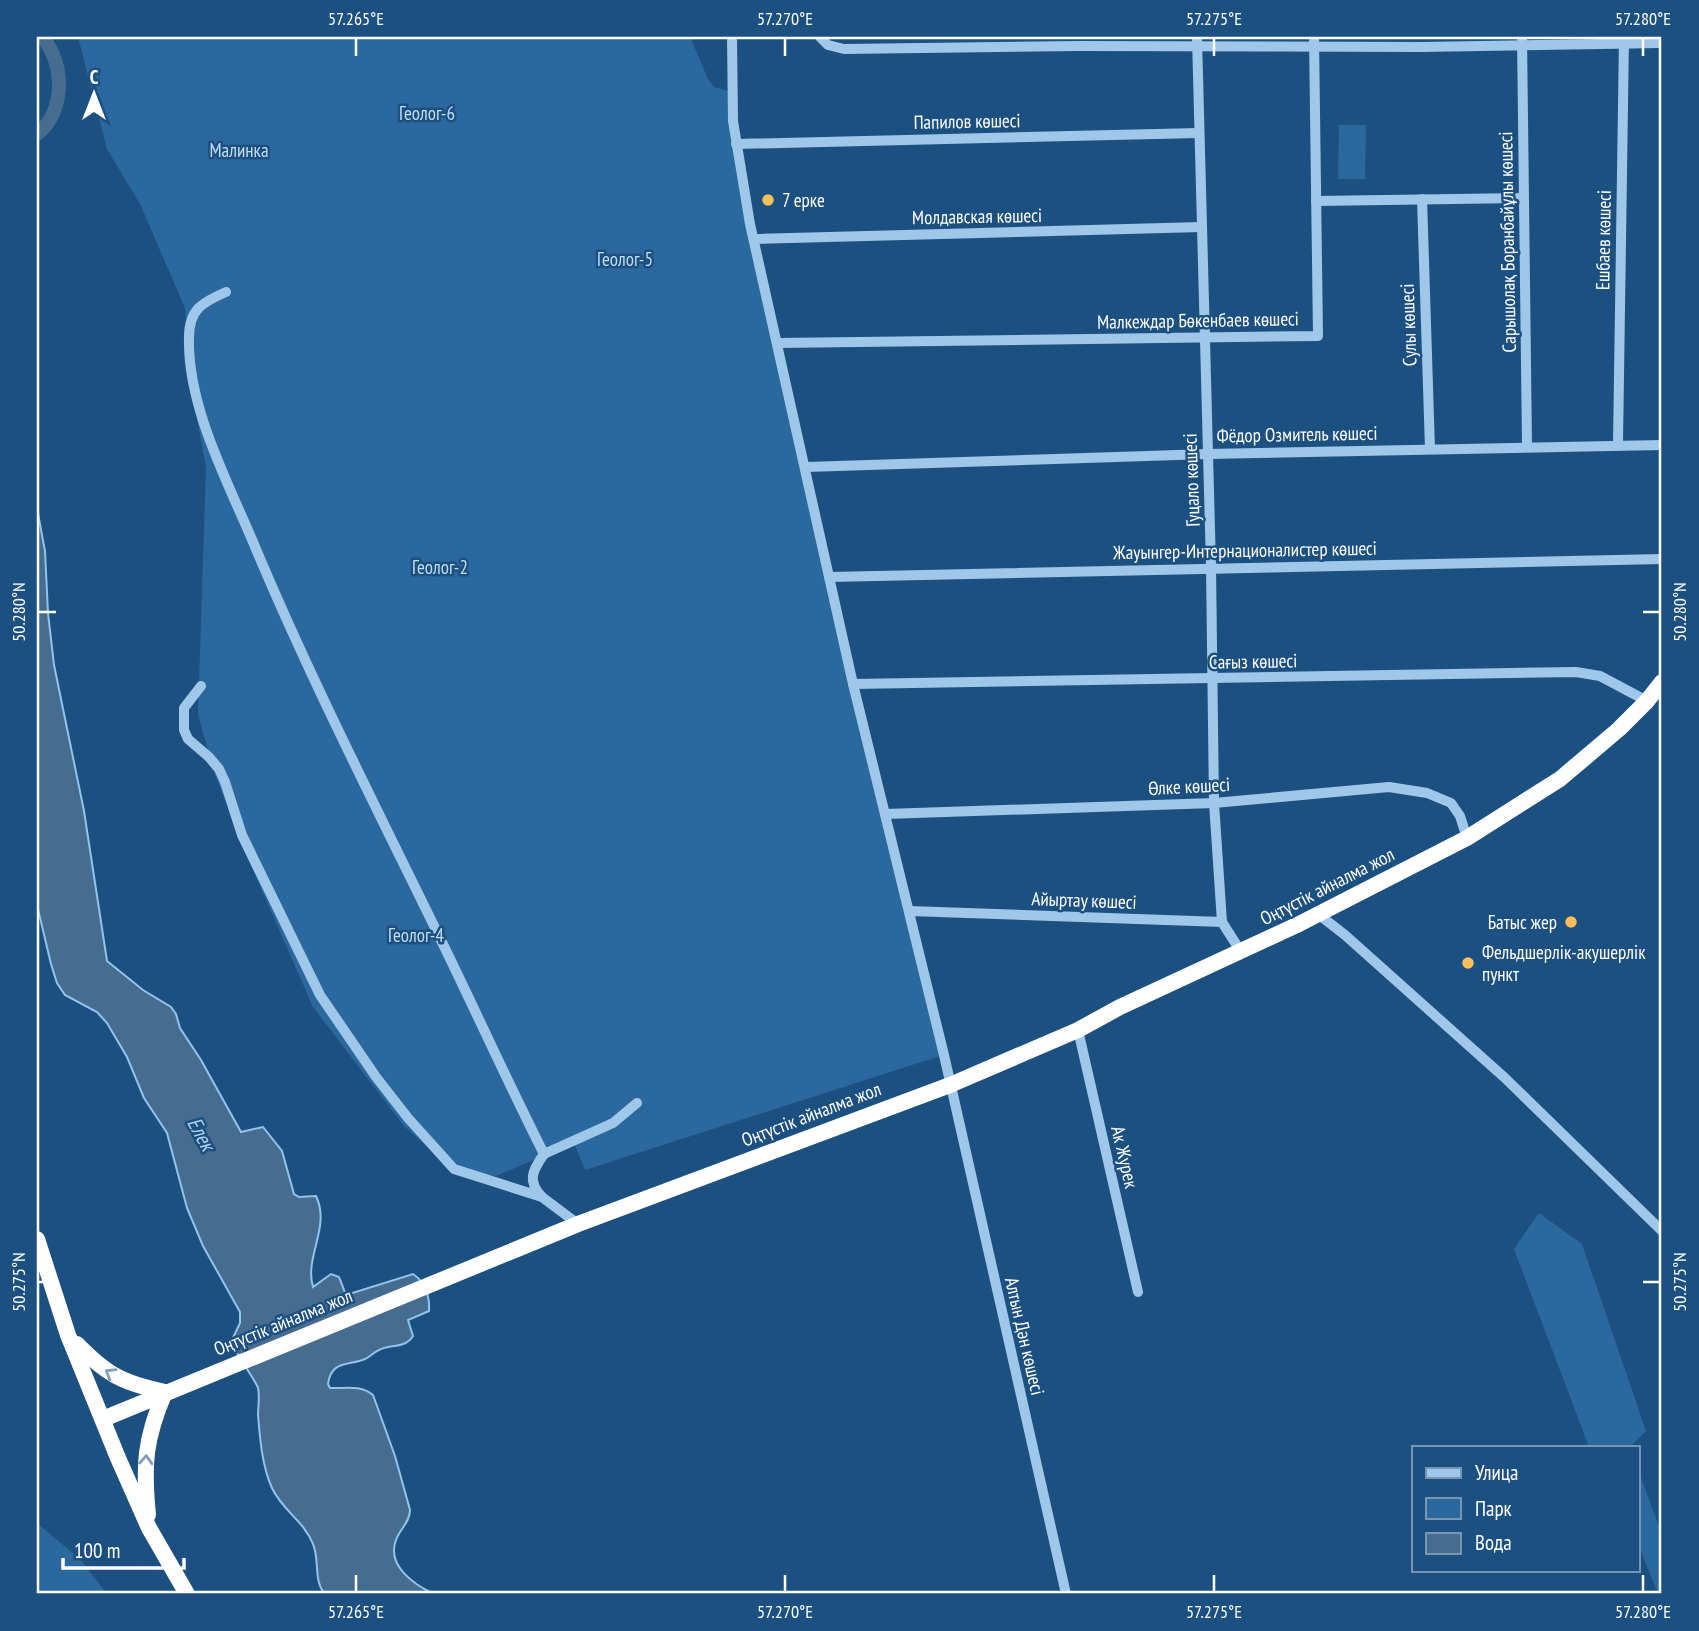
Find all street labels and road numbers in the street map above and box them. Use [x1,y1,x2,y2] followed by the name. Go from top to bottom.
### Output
[913,108,1021,134] street label: Папилов көшесі
[1493,131,1521,353] street label: Сарышолақ Боранбайұлы көшесі
[1590,190,1616,290] street label: Ешбаев көшесі
[912,203,1042,229] street label: Молдавская көшесі
[1395,283,1421,367] street label: Сулы көшесі
[1097,306,1299,334] street label: Малкеждар Бөкенбаев көшесі
[1216,421,1378,447] street label: Фёдор Озмитель көшесі
[1177,433,1205,527] street label: Гуцало көшесі
[1112,536,1377,564] street label: Жауынгер-Интернационалистер көшесі
[1209,648,1297,674] street label: Сағыз көшесі
[1147,772,1231,800] street label: Өлке көшесі
[1256,842,1398,930] street label: Оңтүстік айналма жол
[1031,886,1137,914] street label: Айыртау көшесі
[738,1076,884,1152] street label: Оңтүстік айналма жол
[1106,1123,1144,1191] street label: Ак Журек
[1000,1275,1050,1397] street label: Алтын Дән көшесі
[210,1283,356,1361] street label: Оңтүстік айналма жол

